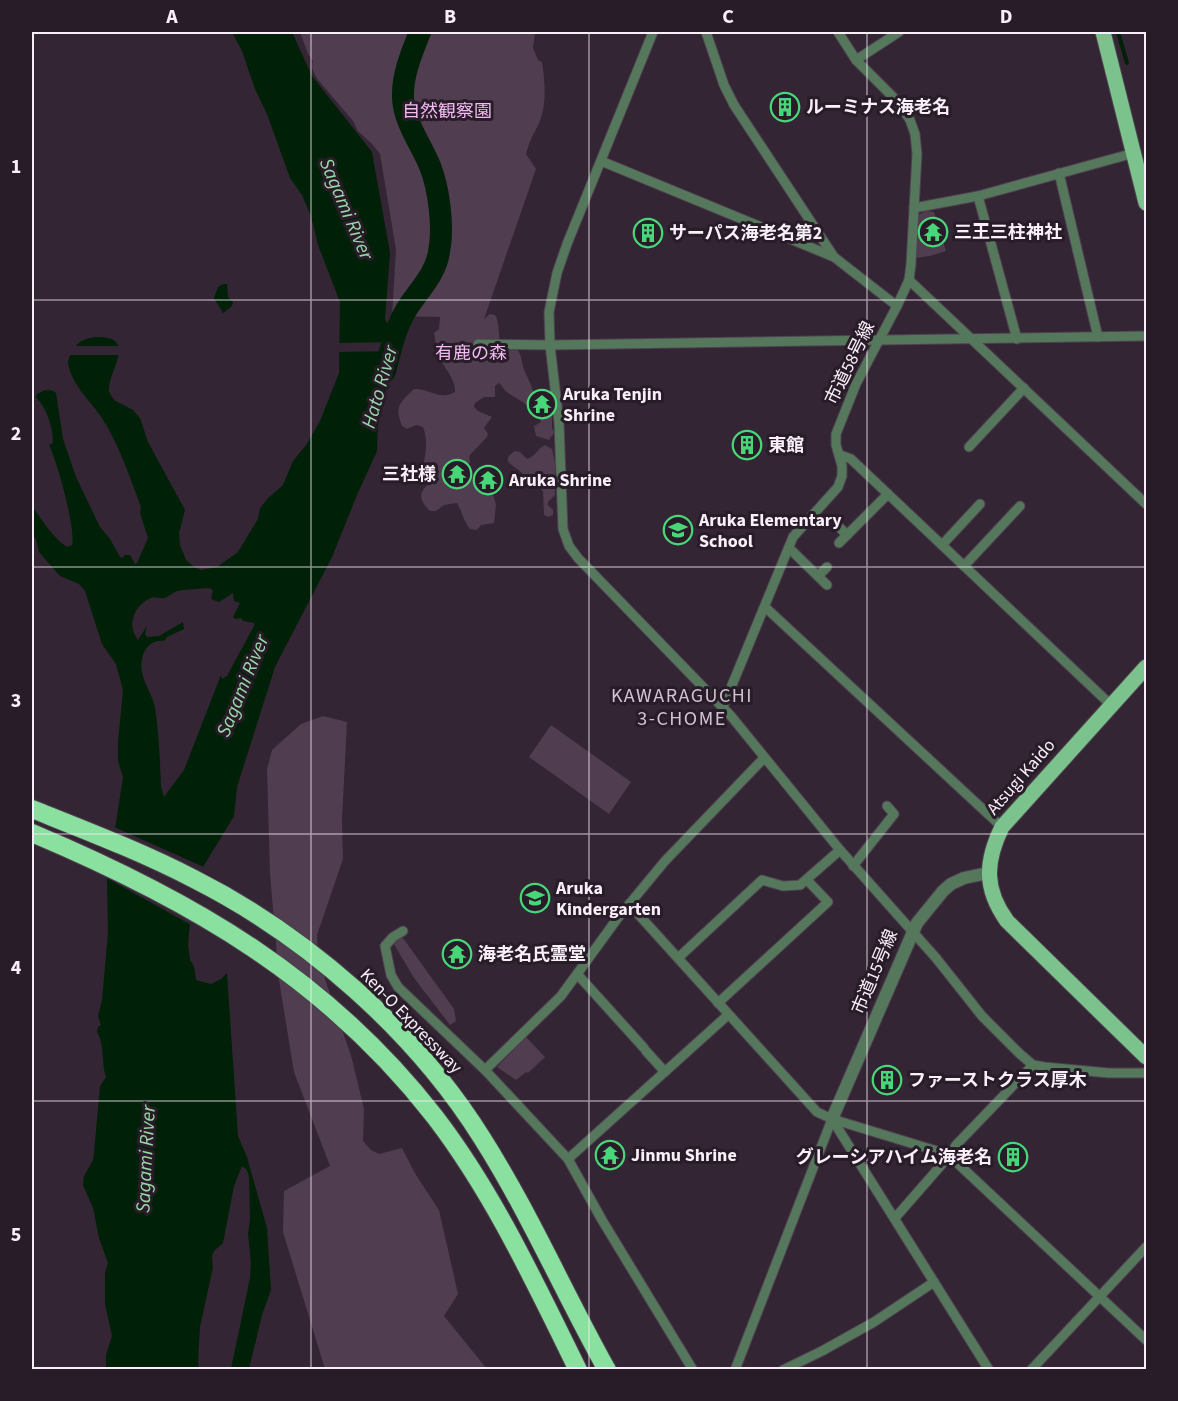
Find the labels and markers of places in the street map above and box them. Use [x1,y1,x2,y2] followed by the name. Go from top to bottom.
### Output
[769,91,801,123] building icon: ルーミナス海老名
[806,95,950,120] place label: ルーミナス海老名
[917,216,949,248] temple icon: 三王三柱神社
[632,217,664,249] building icon: サーパス海老名第2
[954,220,1062,245] place label: 三王三柱神社
[669,221,822,246] place label: サーパス海老名第2
[562,382,662,428] place label: Aruka Tenjin Shrine
[526,388,558,420] temple icon: Aruka Tenjin Shrine
[731,429,763,461] building icon: 東館
[768,433,804,458] place label: 東館
[441,458,473,490] temple icon: 三社様
[382,462,436,487] place label: 三社様
[472,464,504,496] temple icon: Aruka Shrine
[508,468,612,493] place label: Aruka Shrine
[698,508,842,554] place label: Aruka Elementary School
[662,514,694,546] school or university icon: Aruka Elementary School
[555,876,661,922] place label: Aruka Kindergarten
[519,882,551,914] school or university icon: Aruka Kindergarten
[441,938,473,970] temple icon: 海老名氏霊堂
[478,942,586,967] place label: 海老名氏霊堂
[871,1064,903,1096] building icon: ファーストクラス厚木
[908,1068,1087,1093] place label: ファーストクラス厚木
[594,1139,626,1171] temple icon: Jinmu Shrine
[997,1141,1029,1173] building icon: グレーシアハイム海老名
[631,1143,737,1168] place label: Jinmu Shrine
[796,1145,992,1170] place label: グレーシアハイム海老名

